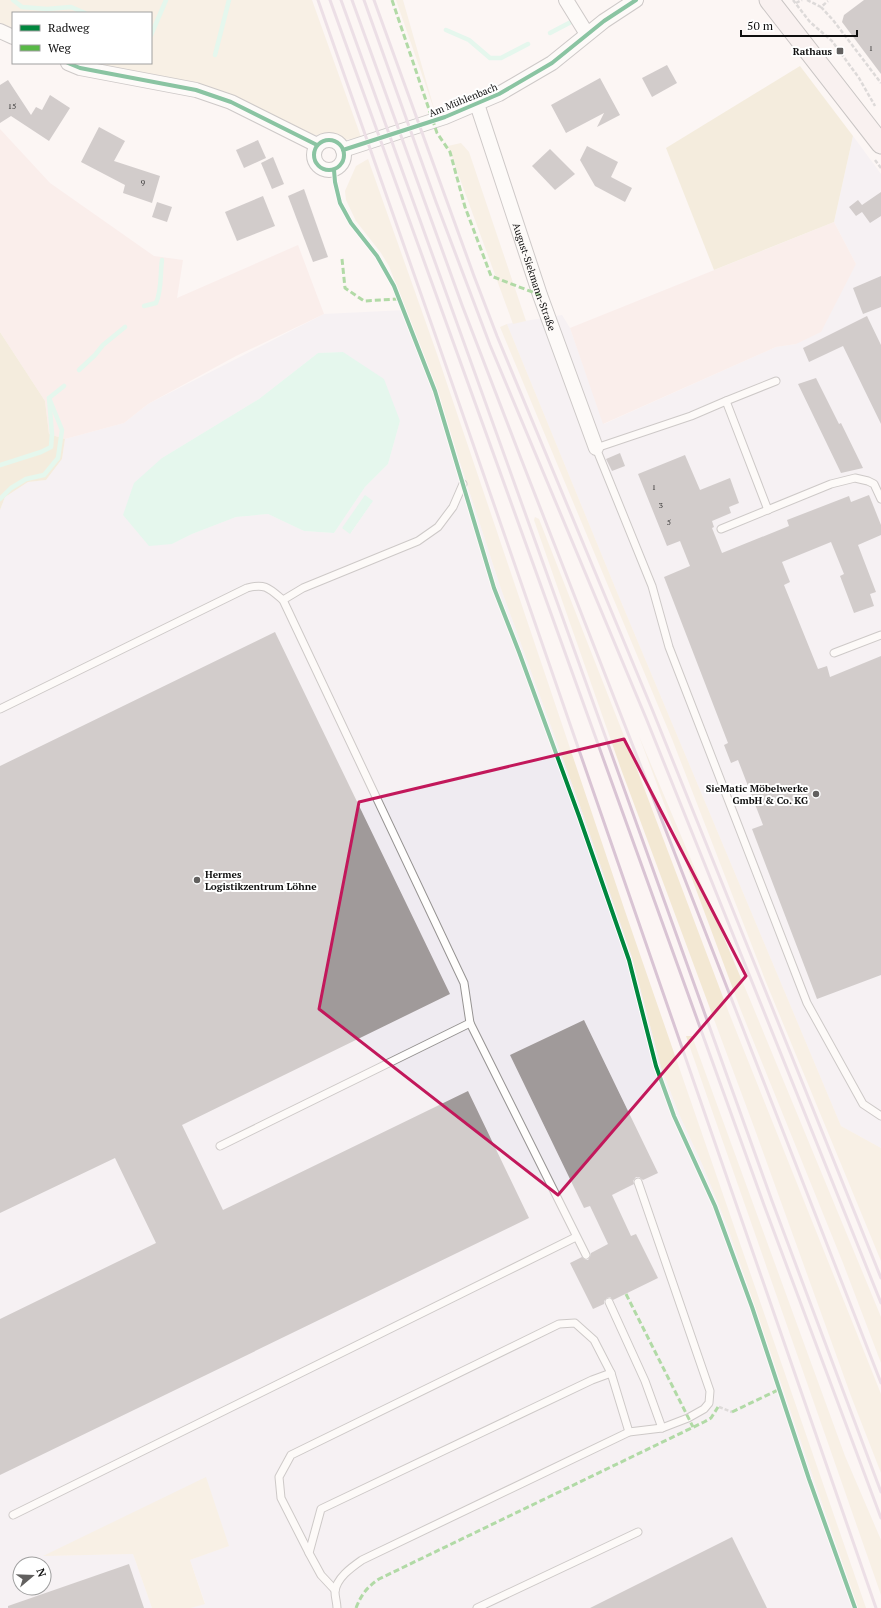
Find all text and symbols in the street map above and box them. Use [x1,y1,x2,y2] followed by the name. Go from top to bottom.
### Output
[12,12,152,64] legend
[741,12,857,38] scale bar
[747,18,774,33] text: 50 m
[48,20,90,35] text: Radweg
[48,40,71,55] text: Weg
[869,43,873,53] house number: 1
[793,45,832,58] place label: Rathaus
[835,46,845,56] marker: Rathaus
[427,80,499,120] street label: Am Mühlenbach
[8,101,16,111] house number: 15
[141,177,145,187] house number: 9
[510,221,559,333] street label: August-Siekmann-Straße
[652,482,656,492] house number: 1
[659,500,663,510] house number: 3
[667,517,671,527] house number: 5
[706,782,809,807] place label: SieMatic Möbelwerke GmbH & Co. KG
[811,789,821,799] marker: SieMatic Möbelwerke GmbH & Co. KG
[205,868,317,893] place label: Hermes Logistikzentrum Löhne
[192,875,202,885] marker: Hermes Logistikzentrum Löhne
[12,1556,52,1596] north arrow
[33,1567,50,1580] text: N

